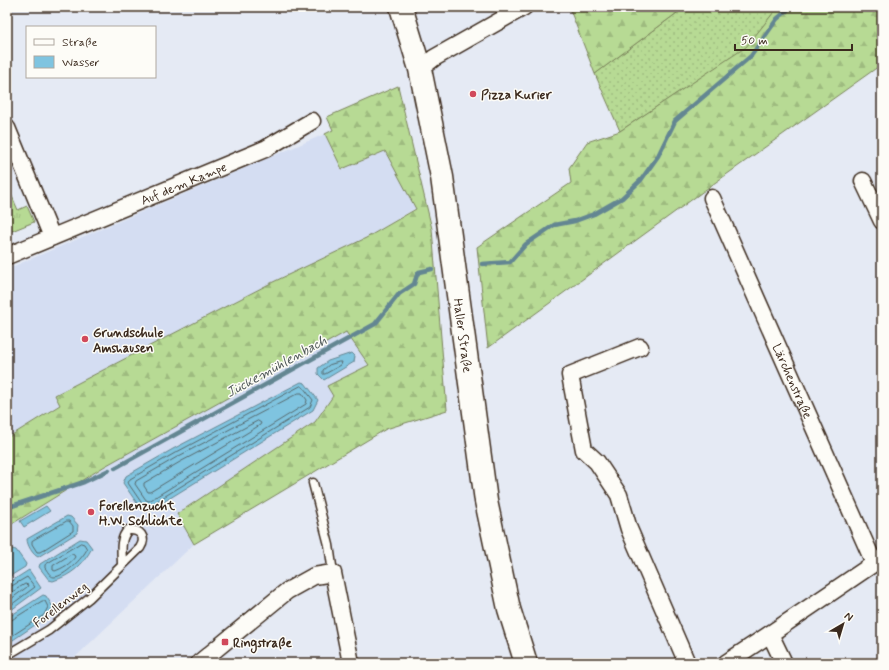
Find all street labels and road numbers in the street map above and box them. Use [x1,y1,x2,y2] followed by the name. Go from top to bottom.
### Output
[138,159,230,210] street label: Auf dem Kampe
[449,297,475,374] street label: Haller Straße
[768,341,816,422] street label: Lärchenstraße
[30,578,92,632] street label: Forellenweg

